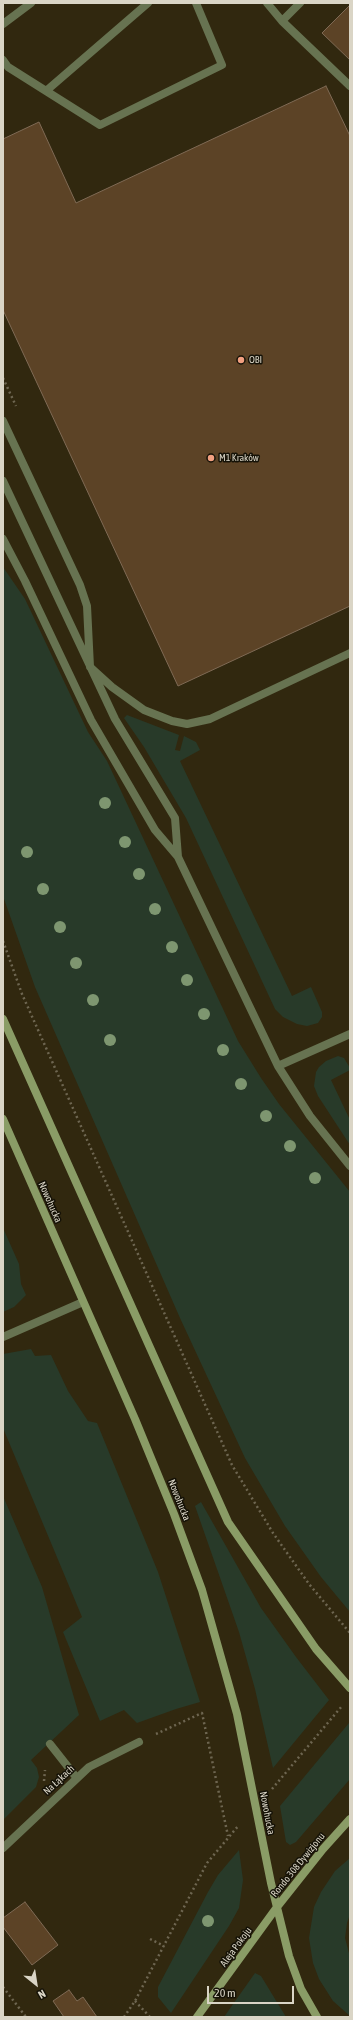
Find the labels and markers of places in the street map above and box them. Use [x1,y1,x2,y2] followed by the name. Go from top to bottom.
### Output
[249,354,262,366] place label: OBI
[236,355,246,365] marker: OBI
[219,452,259,464] place label: M1 Kraków
[206,453,216,463] marker: M1 Kraków

